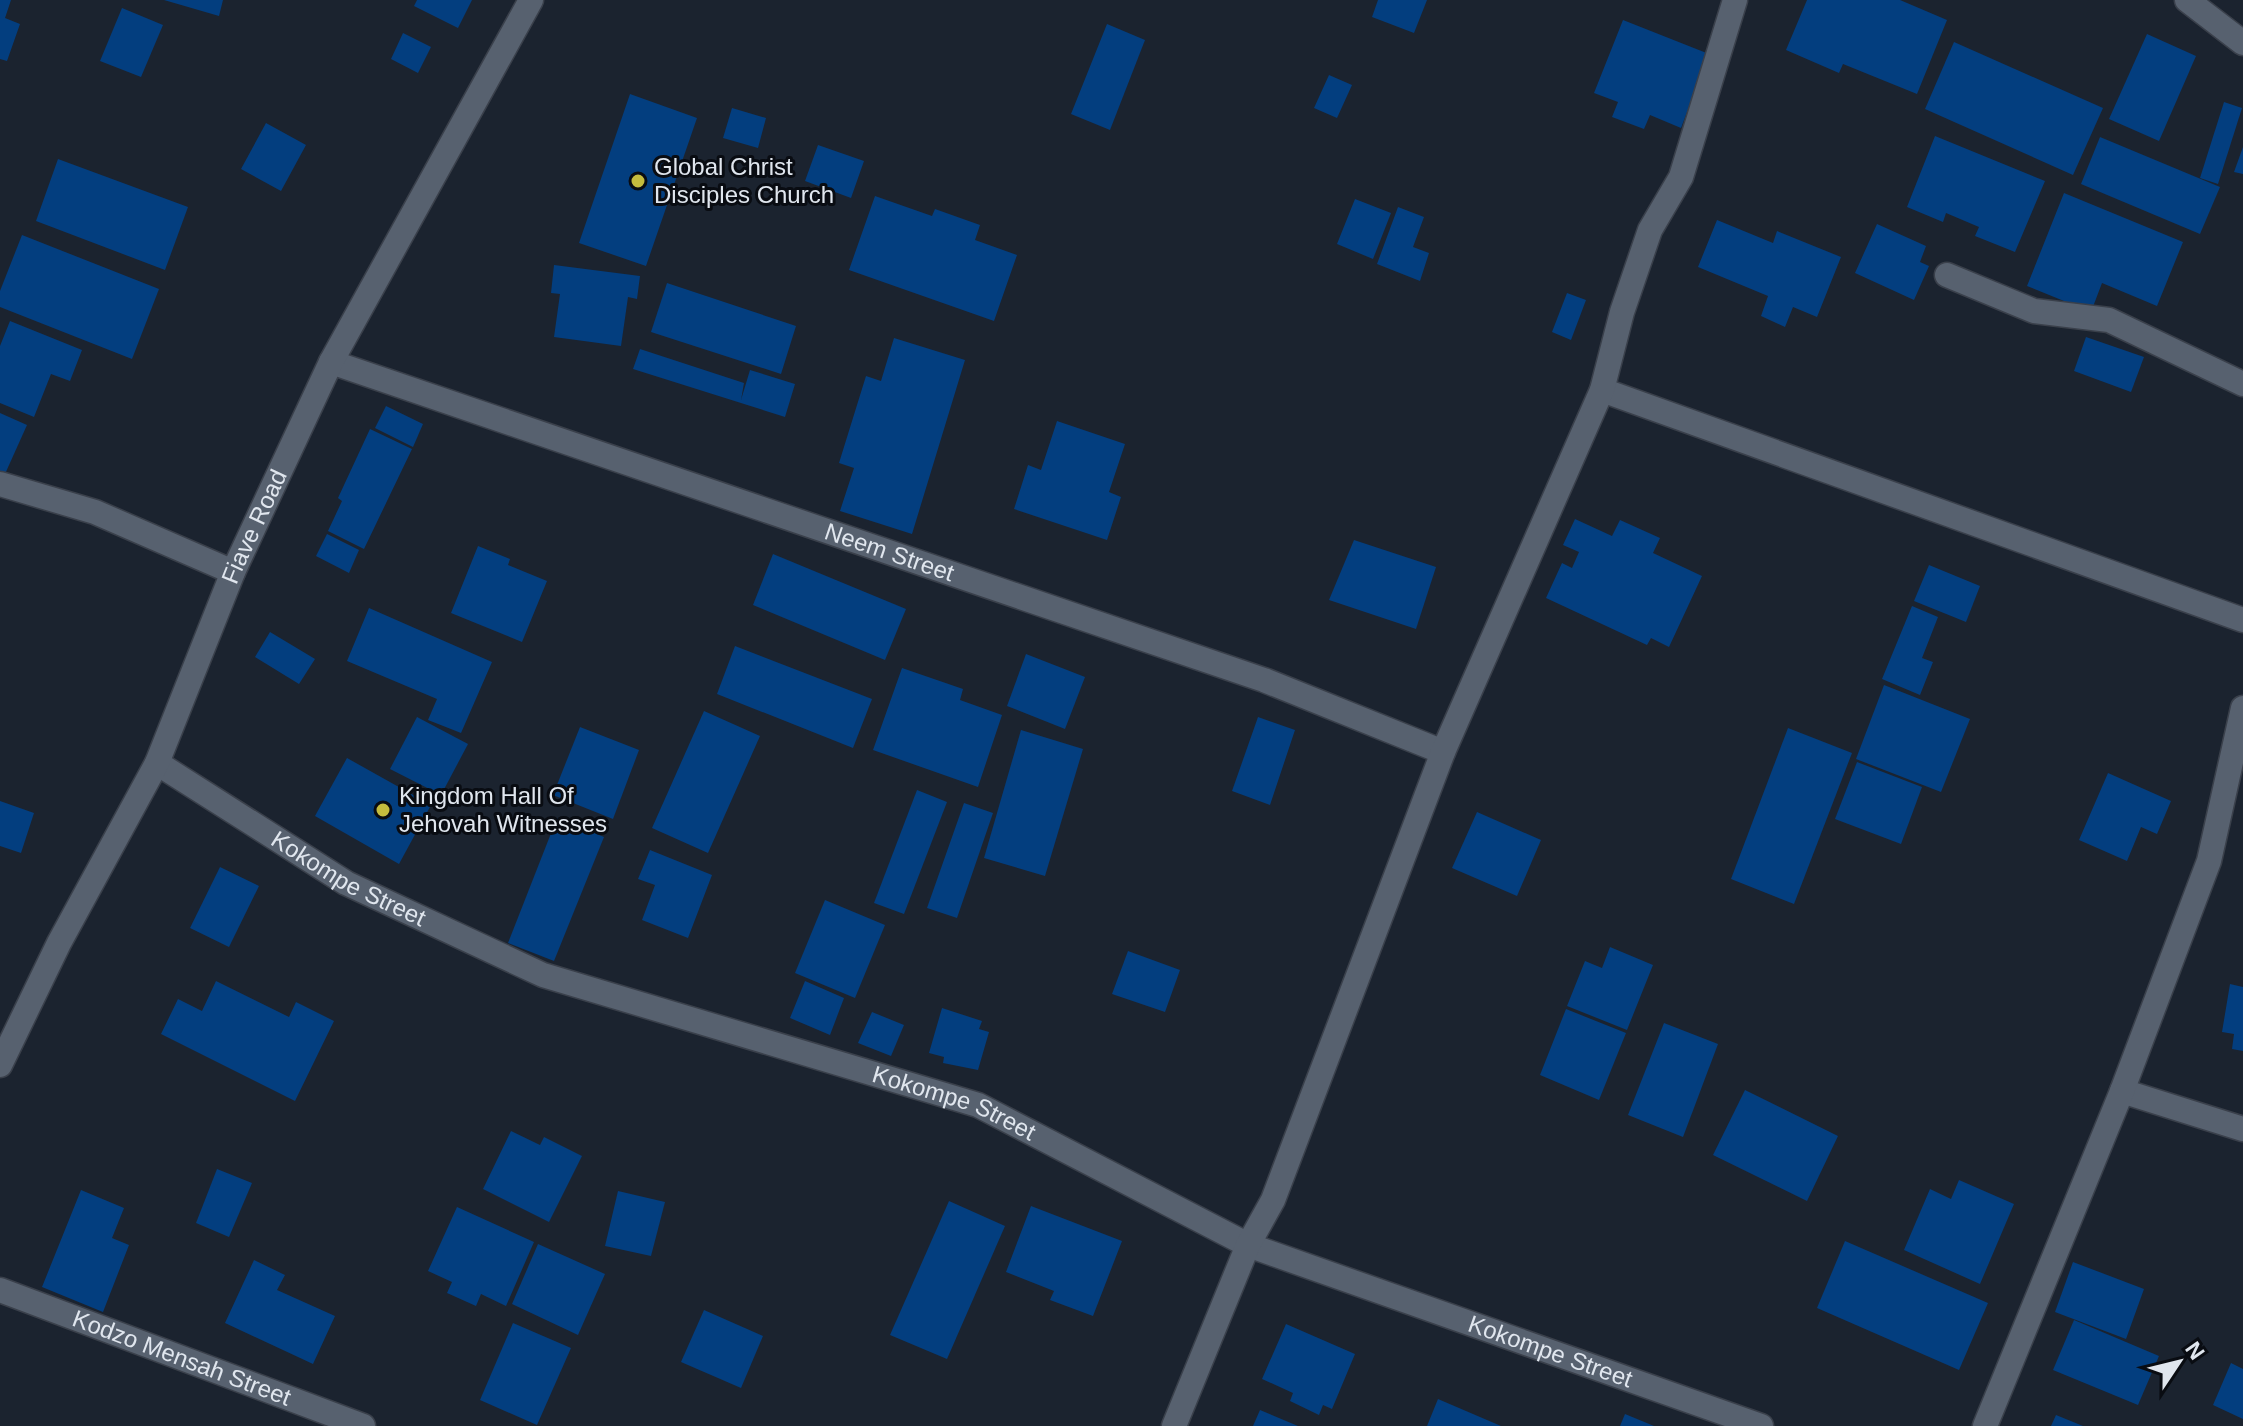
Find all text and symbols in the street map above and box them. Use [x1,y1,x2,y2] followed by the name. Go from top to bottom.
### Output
[654,153,834,208] place label: Global Christ Disciples Church
[629,172,647,190] marker: Global Christ Disciples Church
[216,465,292,587] street label: Fiave Road
[821,517,958,586] street label: Neem Street
[399,782,607,837] place label: Kingdom Hall Of Jehovah Witnesses
[374,801,392,819] marker: Kingdom Hall Of Jehovah Witnesses
[266,825,430,931] street label: Kokompe Street
[869,1060,1040,1146] street label: Kokompe Street
[69,1304,295,1411] street label: Kodzo Mensah Street
[1465,1310,1636,1393] street label: Kokompe Street
[2139,1322,2219,1402] north arrow
[2180,1337,2210,1364] text: N

